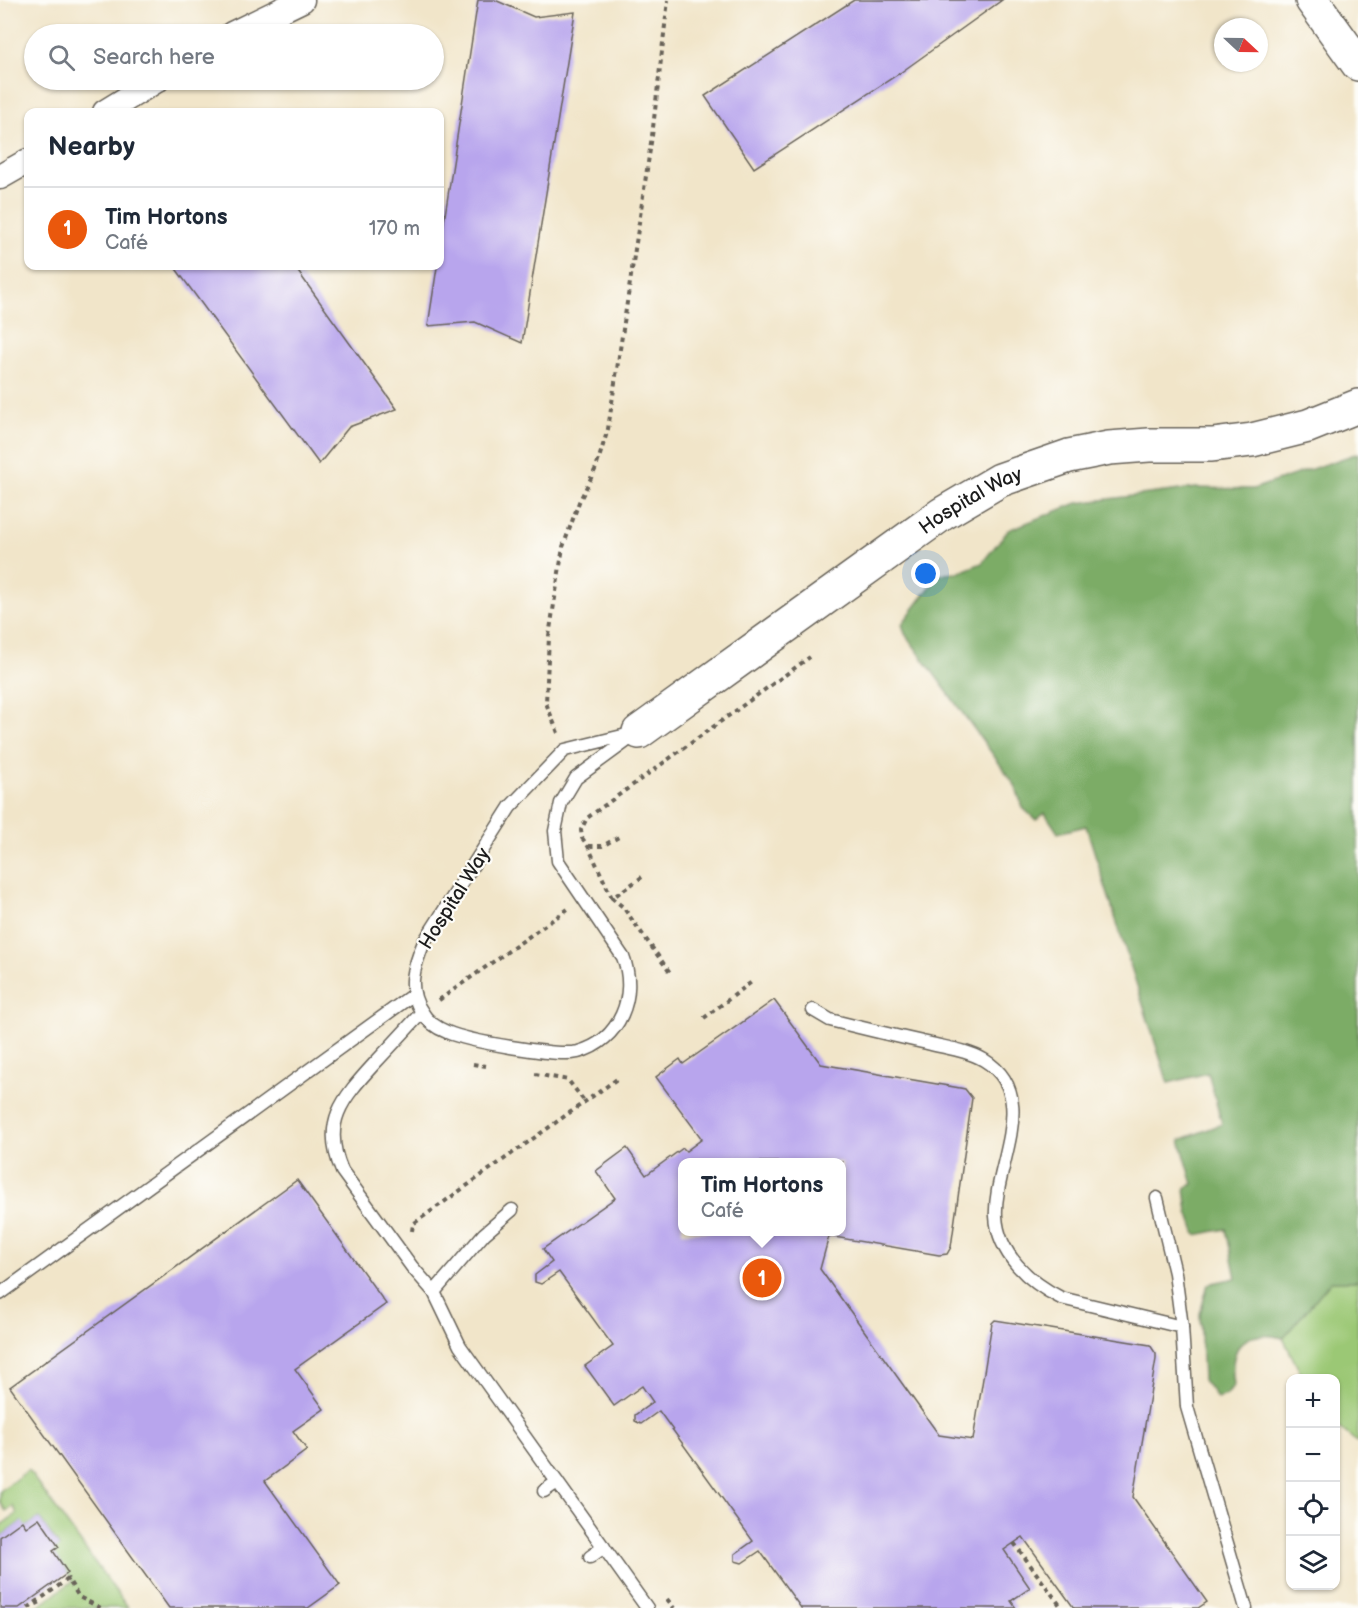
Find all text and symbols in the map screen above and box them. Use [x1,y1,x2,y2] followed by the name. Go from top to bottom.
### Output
[1214,18,1268,72] north arrow
[24,24,444,90] search box
[45,41,78,74] icon: search
[93,44,215,71] text: Search here
[48,132,135,163] text: Nearby
[105,204,228,231] text: Tim Hortons
[63,217,72,241] text: 1
[369,217,420,241] text: 170 m
[105,231,148,255] text: Café
[914,462,1025,540] street label: Hospital Way
[911,559,940,588] your location
[414,843,496,954] street label: Hospital Way
[678,1158,846,1236] popup
[701,1172,823,1199] text: Tim Hortons
[701,1199,744,1223] text: Café
[742,1256,782,1300] pin: 1
[1286,1374,1340,1590] map controls
[1286,1374,1340,1428] button: +
[1286,1428,1340,1482] button: −
[1286,1482,1340,1536] button: locate
[1286,1536,1340,1590] button: layers

